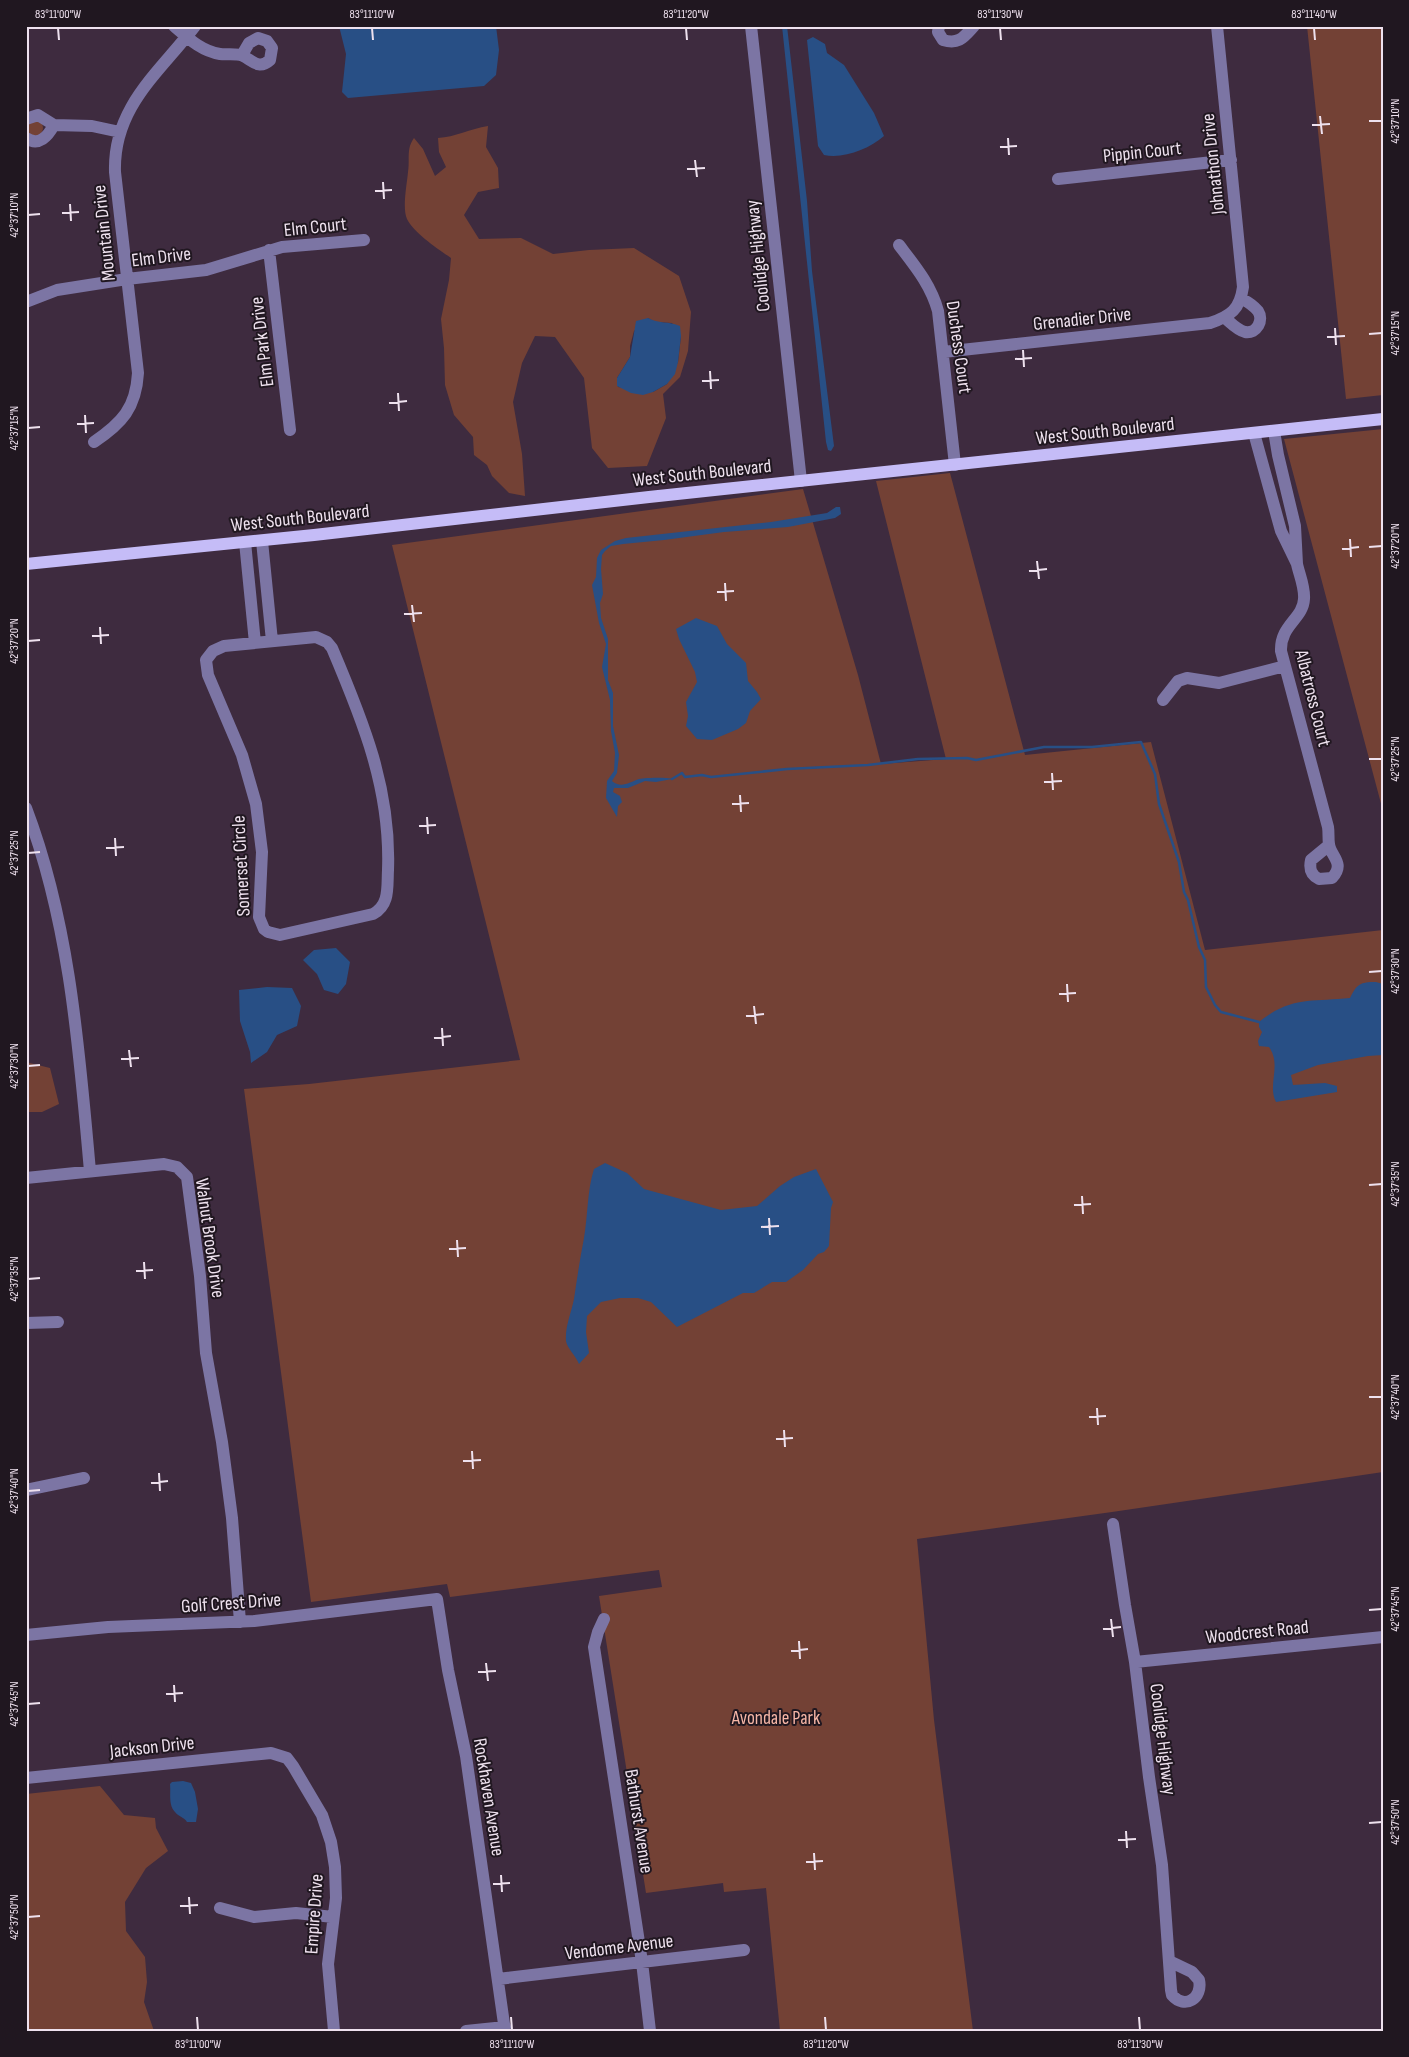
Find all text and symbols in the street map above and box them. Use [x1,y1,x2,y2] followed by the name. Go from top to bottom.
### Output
[35,7,81,22] text: 83°11'00"W
[350,7,395,22] text: 83°11'10"W
[663,7,709,22] text: 83°11'20"W
[977,7,1023,22] text: 83°11'30"W
[1291,7,1337,22] text: 83°11'40"W
[1388,99,1403,143] text: 42°37'10"N
[1197,112,1230,217] street label: Johnathon Drive
[1102,137,1183,168] street label: Pippin Court
[88,184,121,282] street label: Mountain Drive
[7,193,22,237] text: 42°37'10"N
[741,198,776,313] street label: Coolidge Highway
[283,213,348,242] street label: Elm Court
[130,242,192,273] street label: Elm Drive
[246,295,279,388] street label: Elm Park Drive
[941,299,976,395] street label: Duchess Court
[1032,303,1132,336] street label: Grenadier Drive
[1388,311,1403,355] text: 42°37'15"N
[7,406,22,450] text: 42°37'15"N
[1035,413,1175,450] street label: West South Boulevard
[632,455,772,492] street label: West South Boulevard
[230,500,370,537] street label: West South Boulevard
[1388,523,1403,569] text: 42°37'20"N
[7,618,22,664] text: 42°37'20"N
[1289,647,1336,749] street label: Albatross Court
[1388,736,1403,782] text: 42°37'25"N
[227,815,256,917] street label: Somerset Circle
[7,830,22,876] text: 42°37'25"N
[1388,948,1403,994] text: 42°37'30"N
[7,1043,22,1089] text: 42°37'30"N
[1388,1161,1403,1207] text: 42°37'35"N
[190,1177,229,1299] street label: Walnut Brook Drive
[7,1256,22,1302] text: 42°37'35"N
[1388,1374,1403,1420] text: 42°37'40"N
[7,1468,22,1514] text: 42°37'40"N
[1388,1586,1403,1632] text: 42°37'45"N
[180,1589,282,1618] street label: Golf Crest Drive
[1205,1616,1310,1649] street label: Woodcrest Road
[7,1681,22,1727] text: 42°37'45"N
[1144,1682,1181,1797] street label: Coolidge Highway
[731,1707,821,1730] park label: Avondale Park
[108,1732,196,1763] street label: Jackson Drive
[468,1737,509,1858] street label: Rockhaven Avenue
[619,1768,658,1875] street label: Bathurst Avenue
[1388,1799,1403,1845] text: 42°37'50"N
[300,1873,329,1955] street label: Empire Drive
[7,1894,22,1940] text: 42°37'50"N
[564,1929,675,1966] street label: Vendome Avenue
[175,2037,221,2052] text: 83°11'00"W
[490,2037,535,2052] text: 83°11'10"W
[803,2037,849,2052] text: 83°11'20"W
[1117,2037,1163,2052] text: 83°11'30"W

